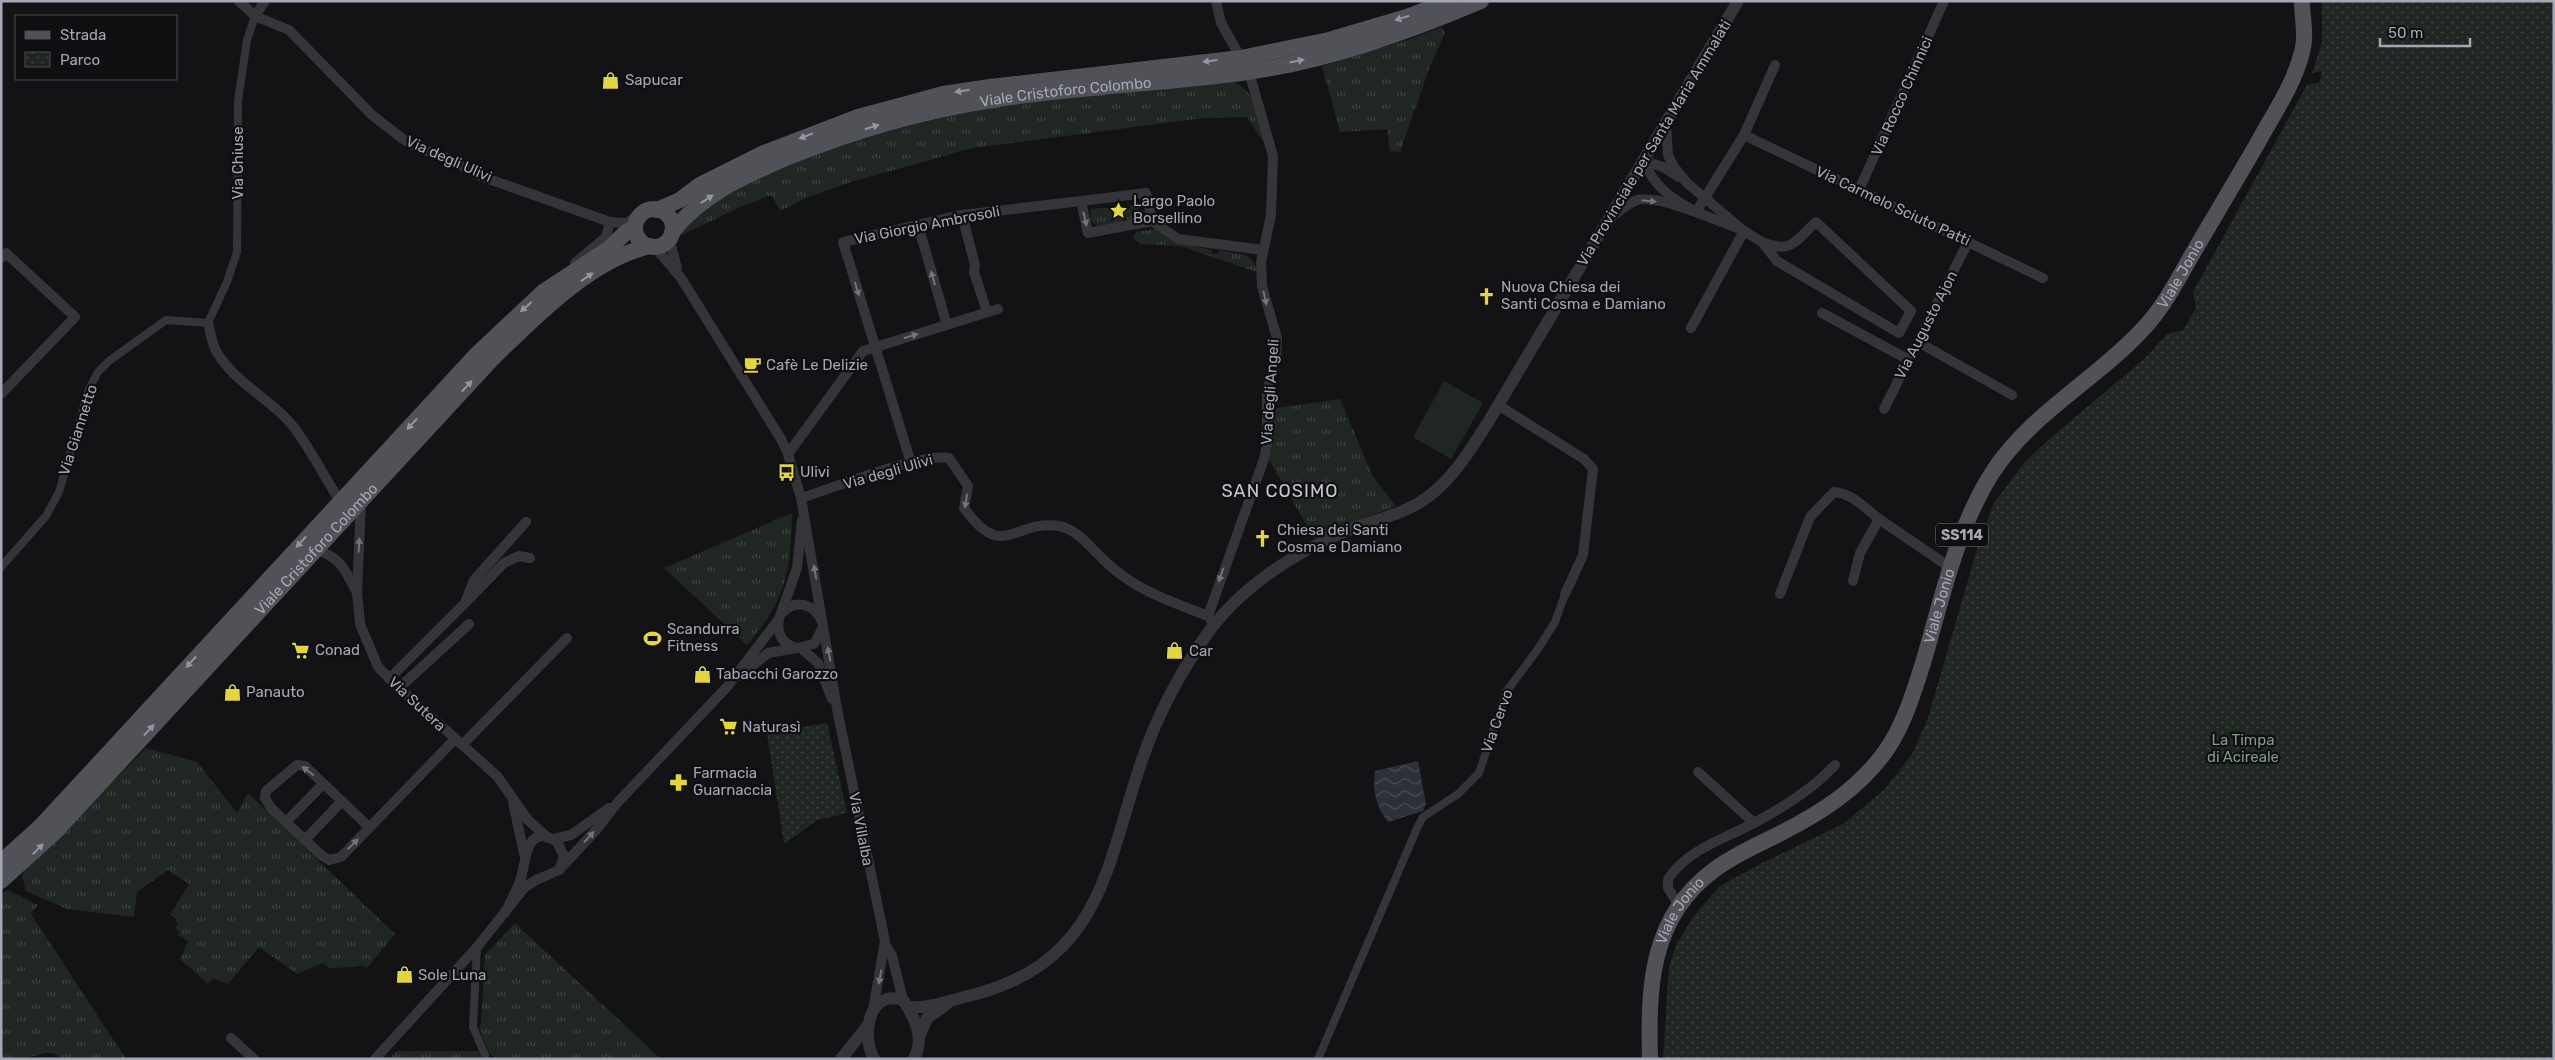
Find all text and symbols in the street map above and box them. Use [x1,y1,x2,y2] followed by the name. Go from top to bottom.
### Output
[1394,14,1409,22] one-way arrow
[15,15,178,80] legend
[2380,15,2470,47] scale bar
[1573,17,1735,269] street label: Via Provinciale per Santa Maria Ammalati
[2388,24,2423,42] text: 50 m
[60,26,106,44] text: Strada
[1868,33,1936,159] street label: Via Rocco Chinnici
[60,51,100,69] text: Parco
[1201,57,1217,65] one-way arrow
[1289,57,1305,65] one-way arrow
[601,70,621,90] shop icon: Sapucar
[625,71,683,89] place label: Sapucar
[978,74,1152,111] street label: Viale Cristoforo Colombo
[953,88,969,96] one-way arrow
[864,122,879,130] one-way arrow
[229,126,247,200] street label: Via Chiuse
[403,132,495,186] street label: Via degli Ulivi
[798,132,813,140] one-way arrow
[1813,162,1973,250] street label: Via Carmelo Sciuto Patti
[1133,192,1215,227] place label: Largo Paolo Borsellino
[701,194,714,203] one-way arrow
[1641,197,1657,205] one-way arrow
[1109,200,1129,220] place icon: Largo Paolo Borsellino
[853,202,1001,248] street label: Via Giorgio Ambrosoli
[1081,211,1089,226] one-way arrow
[2153,236,2208,312] street label: Viale Jonio
[1891,268,1961,382] street label: Via Augusto Ajon
[929,270,937,285] one-way arrow
[581,273,594,282] one-way arrow
[1501,278,1666,313] place label: Nuova Chiesa dei Santi Cosma e Damiano
[854,281,862,296] one-way arrow
[1477,286,1497,306] church icon: Nuova Chiesa dei Santi Cosma e Damiano
[1261,291,1269,306] one-way arrow
[519,302,532,313] one-way arrow
[904,331,919,339] one-way arrow
[1257,339,1283,445] street label: Via degli Angeli
[742,355,762,375] cafe icon: Cafè Le Delizie
[766,356,868,374] place label: Cafè Le Delizie
[461,380,473,392] one-way arrow
[55,382,101,478] street label: Via Giannetto
[406,417,418,429] one-way arrow
[841,451,935,493] street label: Via degli Ulivi
[776,462,796,482] bus stop icon: Ulivi
[800,463,830,481] place label: Ulivi
[251,480,382,619] street label: Viale Cristoforo Colombo
[1222,480,1338,502] district label: SAN COSIMO
[962,493,970,509] one-way arrow
[1277,521,1402,556] place label: Chiesa dei Santi Cosma e Damiano
[1936,524,1988,546] road number: SS114
[1253,529,1273,549] church icon: Chiesa dei Santi Cosma e Damiano
[295,536,307,548] one-way arrow
[355,536,363,552] one-way arrow
[811,565,819,580] one-way arrow
[1920,566,1959,646] street label: Viale Jonio
[1217,567,1224,582] one-way arrow
[667,620,740,655] place label: Scandurra Fitness
[643,628,663,648] sports icon: Scandurra Fitness
[291,640,311,660] supermarket icon: Conad
[315,641,360,659] place label: Conad
[1165,641,1185,661] shop icon: Car
[1189,642,1213,660] place label: Car
[825,646,833,662] one-way arrow
[185,656,197,668] one-way arrow
[692,664,712,684] shop icon: Tabacchi Garozzo
[716,665,838,683] place label: Tabacchi Garozzo
[385,673,449,735] street label: Via Sutera
[222,682,242,702] shop icon: Panauto
[246,683,305,701] place label: Panauto
[1477,687,1517,755] street label: Via Cervo
[718,717,738,737] supermarket icon: Naturasì
[742,718,801,736] place label: Naturasì
[143,725,155,737] one-way arrow
[2207,731,2279,766] park label: La Timpa di Acireale
[693,764,772,799] place label: Farmacia Guarnaccia
[302,765,315,776] one-way arrow
[669,772,689,792] pharmacy icon: Farmacia Guarnaccia
[845,791,877,867] street label: Via Villalba
[583,831,595,843] one-way arrow
[347,838,359,850] one-way arrow
[32,843,44,855] one-way arrow
[1652,873,1708,947] street label: Viale Jonio
[394,965,414,985] shop icon: Sole Luna
[418,966,486,984] place label: Sole Luna
[876,969,884,985] one-way arrow

